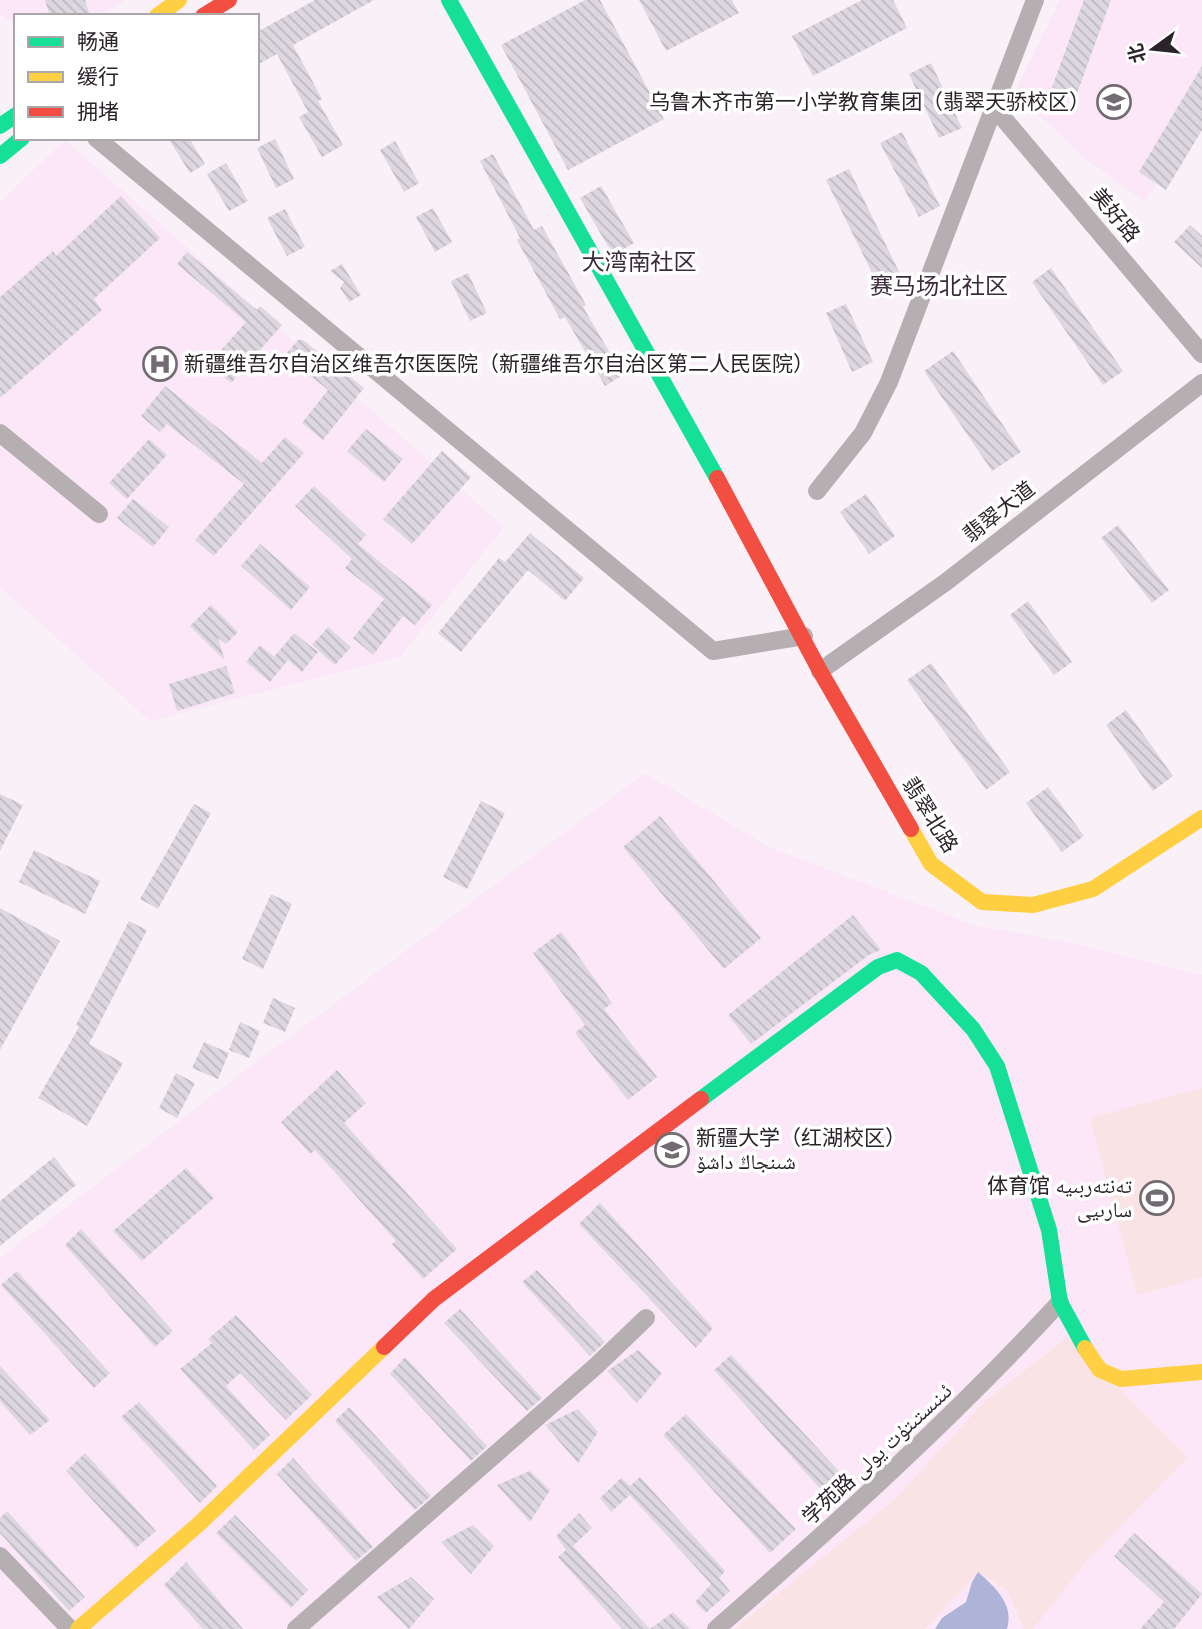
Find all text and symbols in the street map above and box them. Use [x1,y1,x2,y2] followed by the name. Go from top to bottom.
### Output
[14,14,259,140] legend
[1118,14,1188,84] north arrow
[77,28,119,53] text: 畅通
[1123,41,1150,66] text: 北
[77,63,119,88] text: 缓行
[1095,83,1133,121] school or university icon: 乌鲁木齐市第一小学教育集团（翡翠天骄校区）
[649,88,1090,113] place label: 乌鲁木齐市第一小学教育集团（翡翠天骄校区）
[77,98,119,123] text: 拥堵
[1086,182,1146,246] street label: 美好路
[582,247,697,275] district label: 大湾南社区
[870,271,1008,299] district label: 赛马场北社区
[141,345,179,383] hospital icon: 新疆维吾尔自治区维吾尔医医院（新疆维吾尔自治区第二人民医院）
[184,350,814,375] place label: 新疆维吾尔自治区维吾尔医医院（新疆维吾尔自治区第二人民医院）
[957,475,1039,547] street label: 翡翠大道
[898,772,964,856] street label: 翡翠北路
[696,1124,906,1173] place label: 新疆大学（红湖校区） شىنجاڭ داشۆ
[653,1131,691,1169] school or university icon: 新疆大学（红湖校区） شىنجاڭ داشۆ
[987,1172,1132,1223] place label: 体育馆 تەنتەربىيە سارىيى
[1138,1179,1176,1217] sports icon: 体育馆 تەنتەربىيە سارىيى
[796,1377,957,1530] street label: 学苑路 ئىنىستىتۇت يولى

